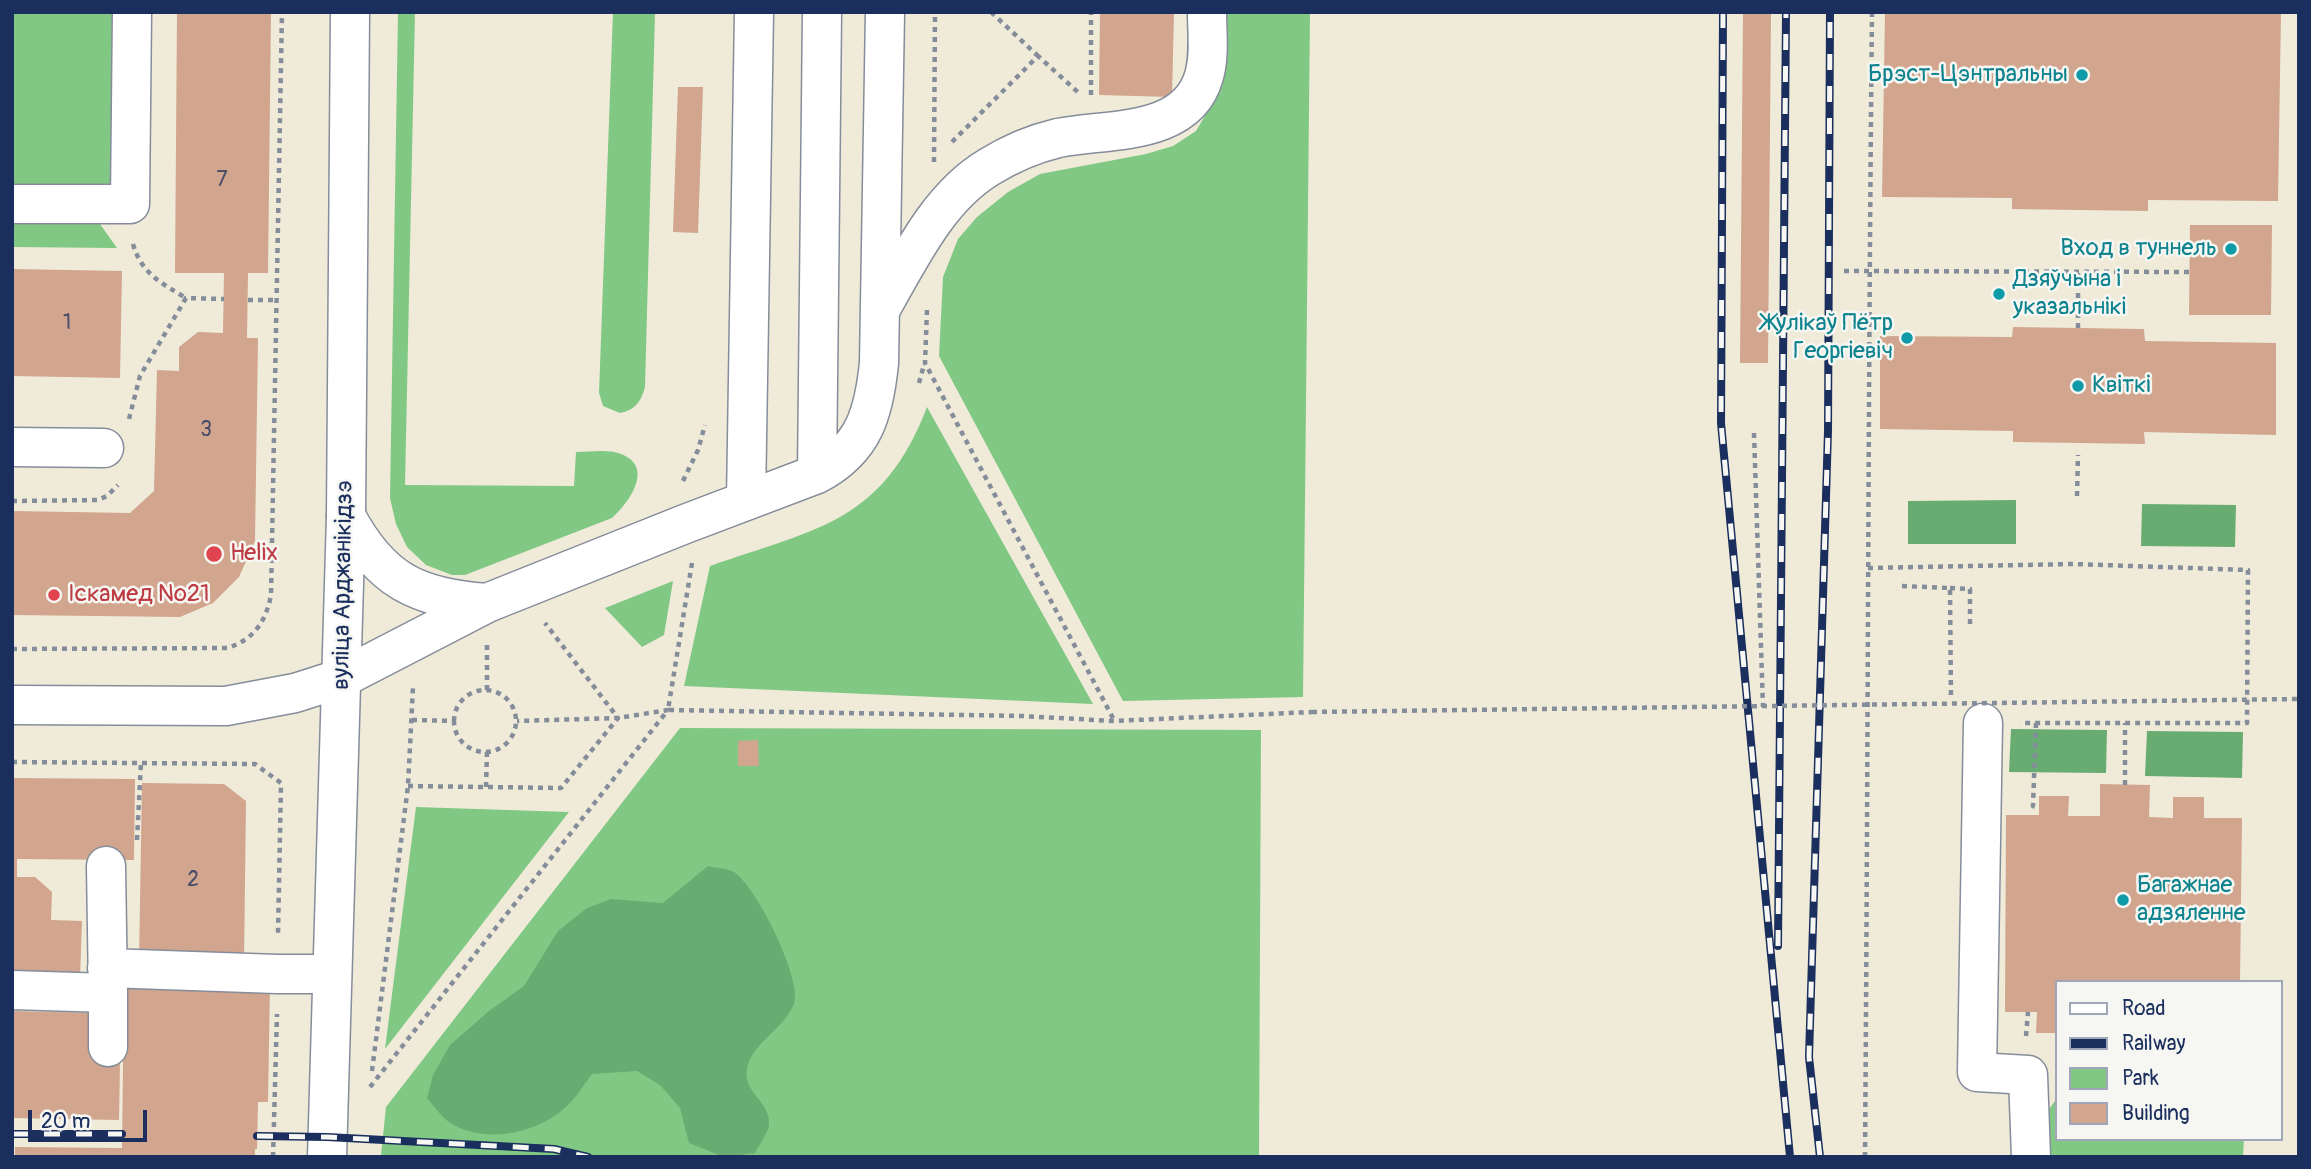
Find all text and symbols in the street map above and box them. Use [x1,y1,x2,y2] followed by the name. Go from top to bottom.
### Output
[1868,61,2068,89] place label: Брэст-Цэнтральны
[2074,67,2090,83] marker: Брэст-Цэнтральны
[216,168,228,194] house number: 7
[2060,235,2217,263] place label: Вход в туннель
[2223,241,2239,257] marker: Вход в туннель
[2013,266,2126,322] place label: Дзяўчына і указальнікі
[1991,286,2007,302] marker: Дзяўчына і указальнікі
[1762,310,1893,366] place label: Жулікаў Пётр Георгіевіч
[63,311,71,337] house number: 1
[1899,330,1915,346] marker: Жулікаў Пётр Георгіевіч
[2092,372,2151,400] place label: Квіткі
[2070,378,2086,394] marker: Квіткі
[200,418,212,444] house number: 3
[328,480,360,690] street label: вуліца Арджанікідзэ
[230,540,278,568] place label: Helix
[204,544,224,564] marker: Helix
[68,581,210,609] place label: Іскамед №21
[46,587,62,603] marker: Іскамед №21
[187,868,199,894] house number: 2
[2137,872,2246,928] place label: Багажнае адзяленне
[2115,892,2131,908] marker: Багажнае адзяленне
[2056,980,2283,1141] legend
[2122,995,2166,1022] text: Road
[2122,1030,2186,1057] text: Railway
[2122,1065,2159,1092] text: Park
[32,1096,150,1140] scale bar
[2122,1100,2189,1127] text: Building
[41,1108,90,1135] text: 20 m

